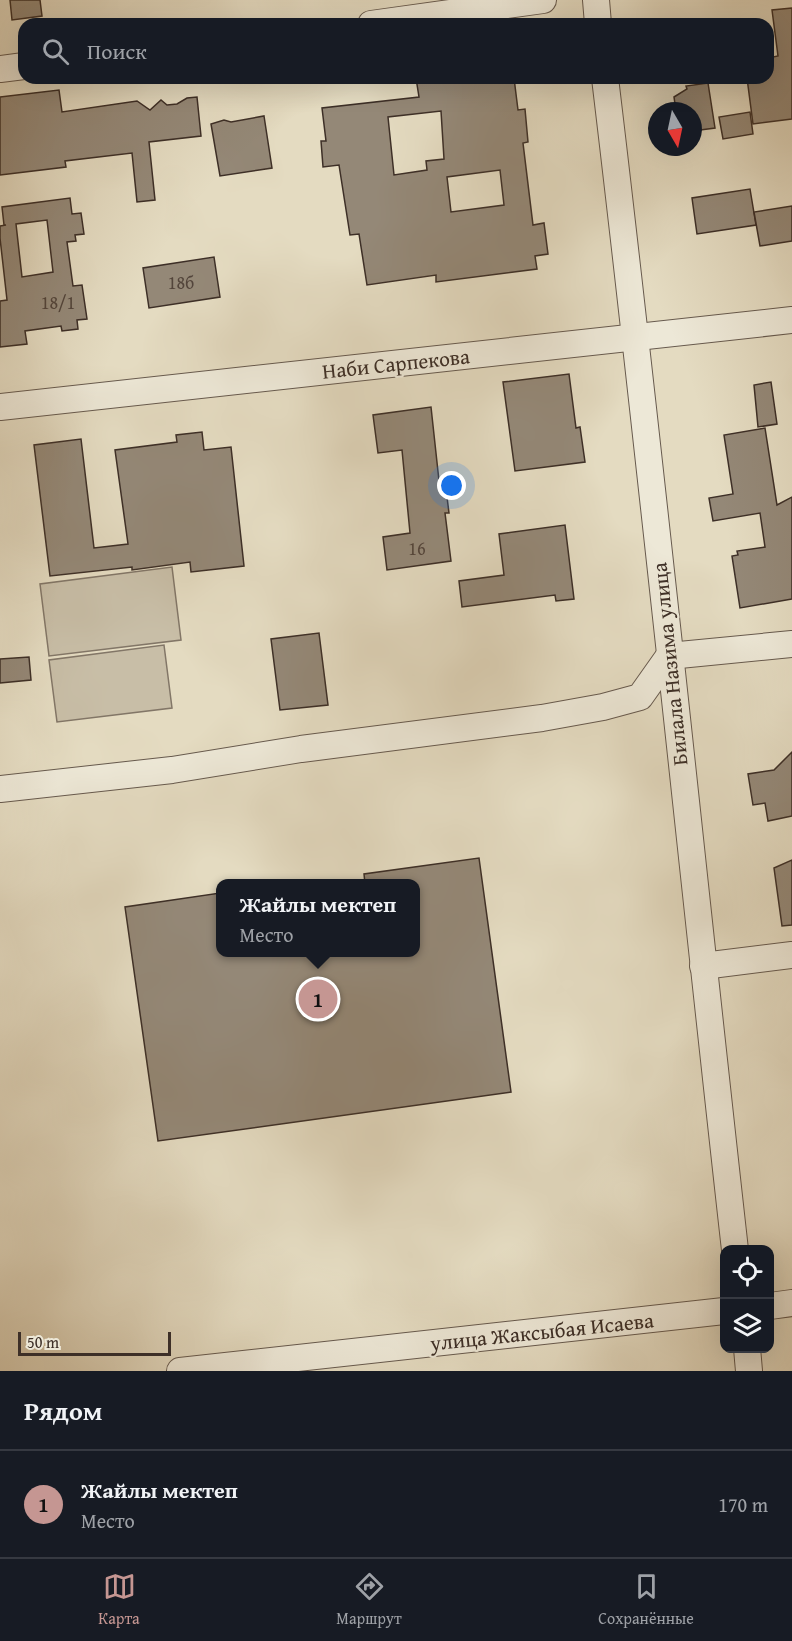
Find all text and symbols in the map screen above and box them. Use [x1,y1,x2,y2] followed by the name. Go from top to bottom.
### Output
[18,18,774,84] search box
[39,35,72,68] icon: search
[87,35,147,67] text: Поиск
[648,102,702,156] north arrow
[168,269,194,296] house number: 18б
[41,289,75,316] house number: 18/1
[321,340,471,387] street label: Наби Сарпекова
[437,471,466,500] your location
[408,535,426,562] house number: 16
[643,561,696,767] street label: Билала Назима улица
[216,879,420,957] popup
[240,888,396,920] text: Жайлы мектеп
[240,920,293,949] text: Место
[298,976,338,1022] pin: 1
[720,1245,774,1353] map controls
[720,1245,774,1299] button: locate
[720,1299,774,1353] button: layers
[428,1304,655,1359] street label: улица Жаксыбая Исаева
[18,1329,171,1356] scale bar
[27,1330,59,1354] text: 50 m
[24,1391,102,1430] text: Рядом
[81,1474,238,1506] text: Жайлы мектеп
[38,1490,49,1519] text: 1
[718,1490,768,1519] text: 170 m
[81,1506,135,1535] text: Место
[98,1570,140,1630] tab: Карта
[336,1570,402,1630] tab: Маршрут
[598,1570,694,1630] tab: Сохранённые

